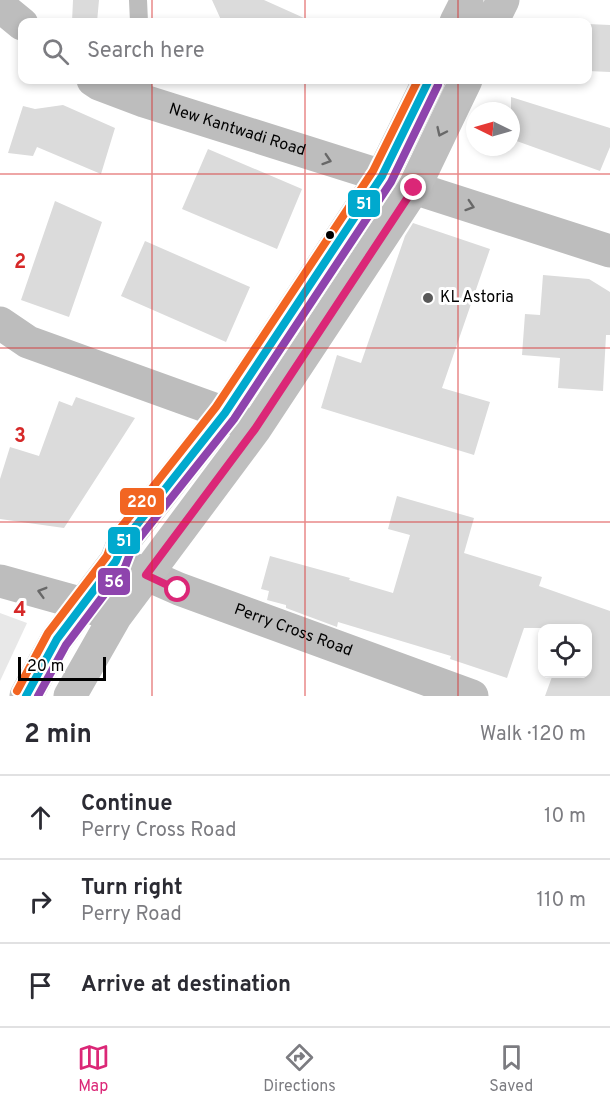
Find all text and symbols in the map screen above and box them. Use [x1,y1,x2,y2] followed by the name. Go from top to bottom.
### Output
[18,18,592,84] search box
[39,35,72,68] icon: search
[87,38,205,65] text: Search here
[166,99,308,161] street label: New Kantwadi Road
[466,102,520,156] north arrow
[436,126,448,137] one-way arrow
[321,152,332,165] one-way arrow
[400,174,426,200] route end
[347,189,381,218] line badge: 51
[356,195,372,215] text: 51
[464,199,475,211] one-way arrow
[324,229,336,241] unlabelled marker
[14,250,26,276] text: 2
[440,288,514,308] place label: KL Astoria
[421,291,435,305] marker: KL Astoria
[14,424,26,450] text: 3
[119,487,165,516] line badge: 220
[127,493,157,513] text: 220
[107,526,141,555] line badge: 51
[116,532,132,552] text: 51
[97,567,131,596] line badge: 56
[104,573,124,593] text: 56
[164,576,190,602] route start
[37,587,48,599] one-way arrow
[14,598,26,624] text: 4
[231,600,355,661] street label: Perry Cross Road
[538,624,592,678] map controls
[538,624,592,678] button: locate
[18,654,106,682] scale bar
[27,657,64,677] text: 20 m
[24,719,92,752] text: 2 min
[480,722,586,748] text: Walk · 120 m
[81,791,172,818] text: Continue
[24,801,57,834] icon: ahead
[544,804,586,830] text: 10 m
[81,818,236,844] text: Perry Cross Road
[81,875,183,902] text: Turn right
[24,885,57,918] icon: right
[537,888,586,914] text: 110 m
[81,902,182,928] text: Perry Road
[24,969,57,1002] icon: arrive
[81,972,291,999] text: Arrive at destination
[77,1041,110,1097] tab: Map
[263,1041,336,1097] tab: Directions
[489,1041,533,1097] tab: Saved

